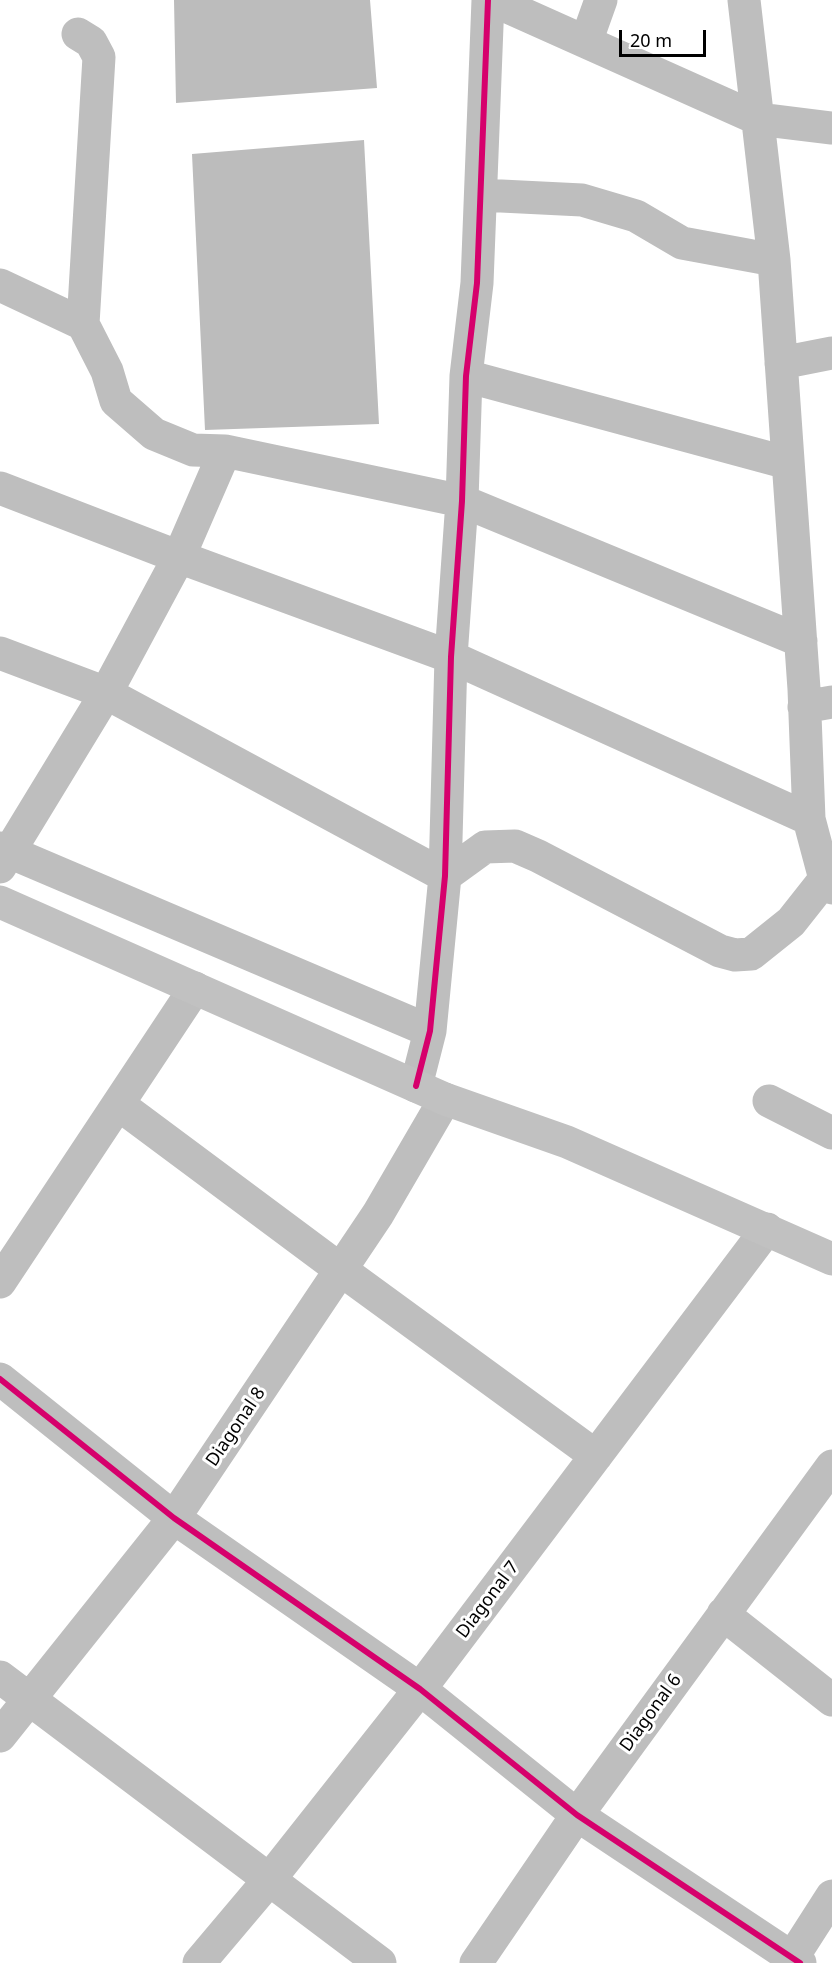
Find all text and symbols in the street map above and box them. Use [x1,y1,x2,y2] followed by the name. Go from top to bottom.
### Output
[622,18,709,56] scale bar
[630,28,672,52] text: 20 m
[202,1383,270,1471] street label: Diagonal 8
[452,1557,524,1643] street label: Diagonal 7
[616,1670,686,1756] street label: Diagonal 6

